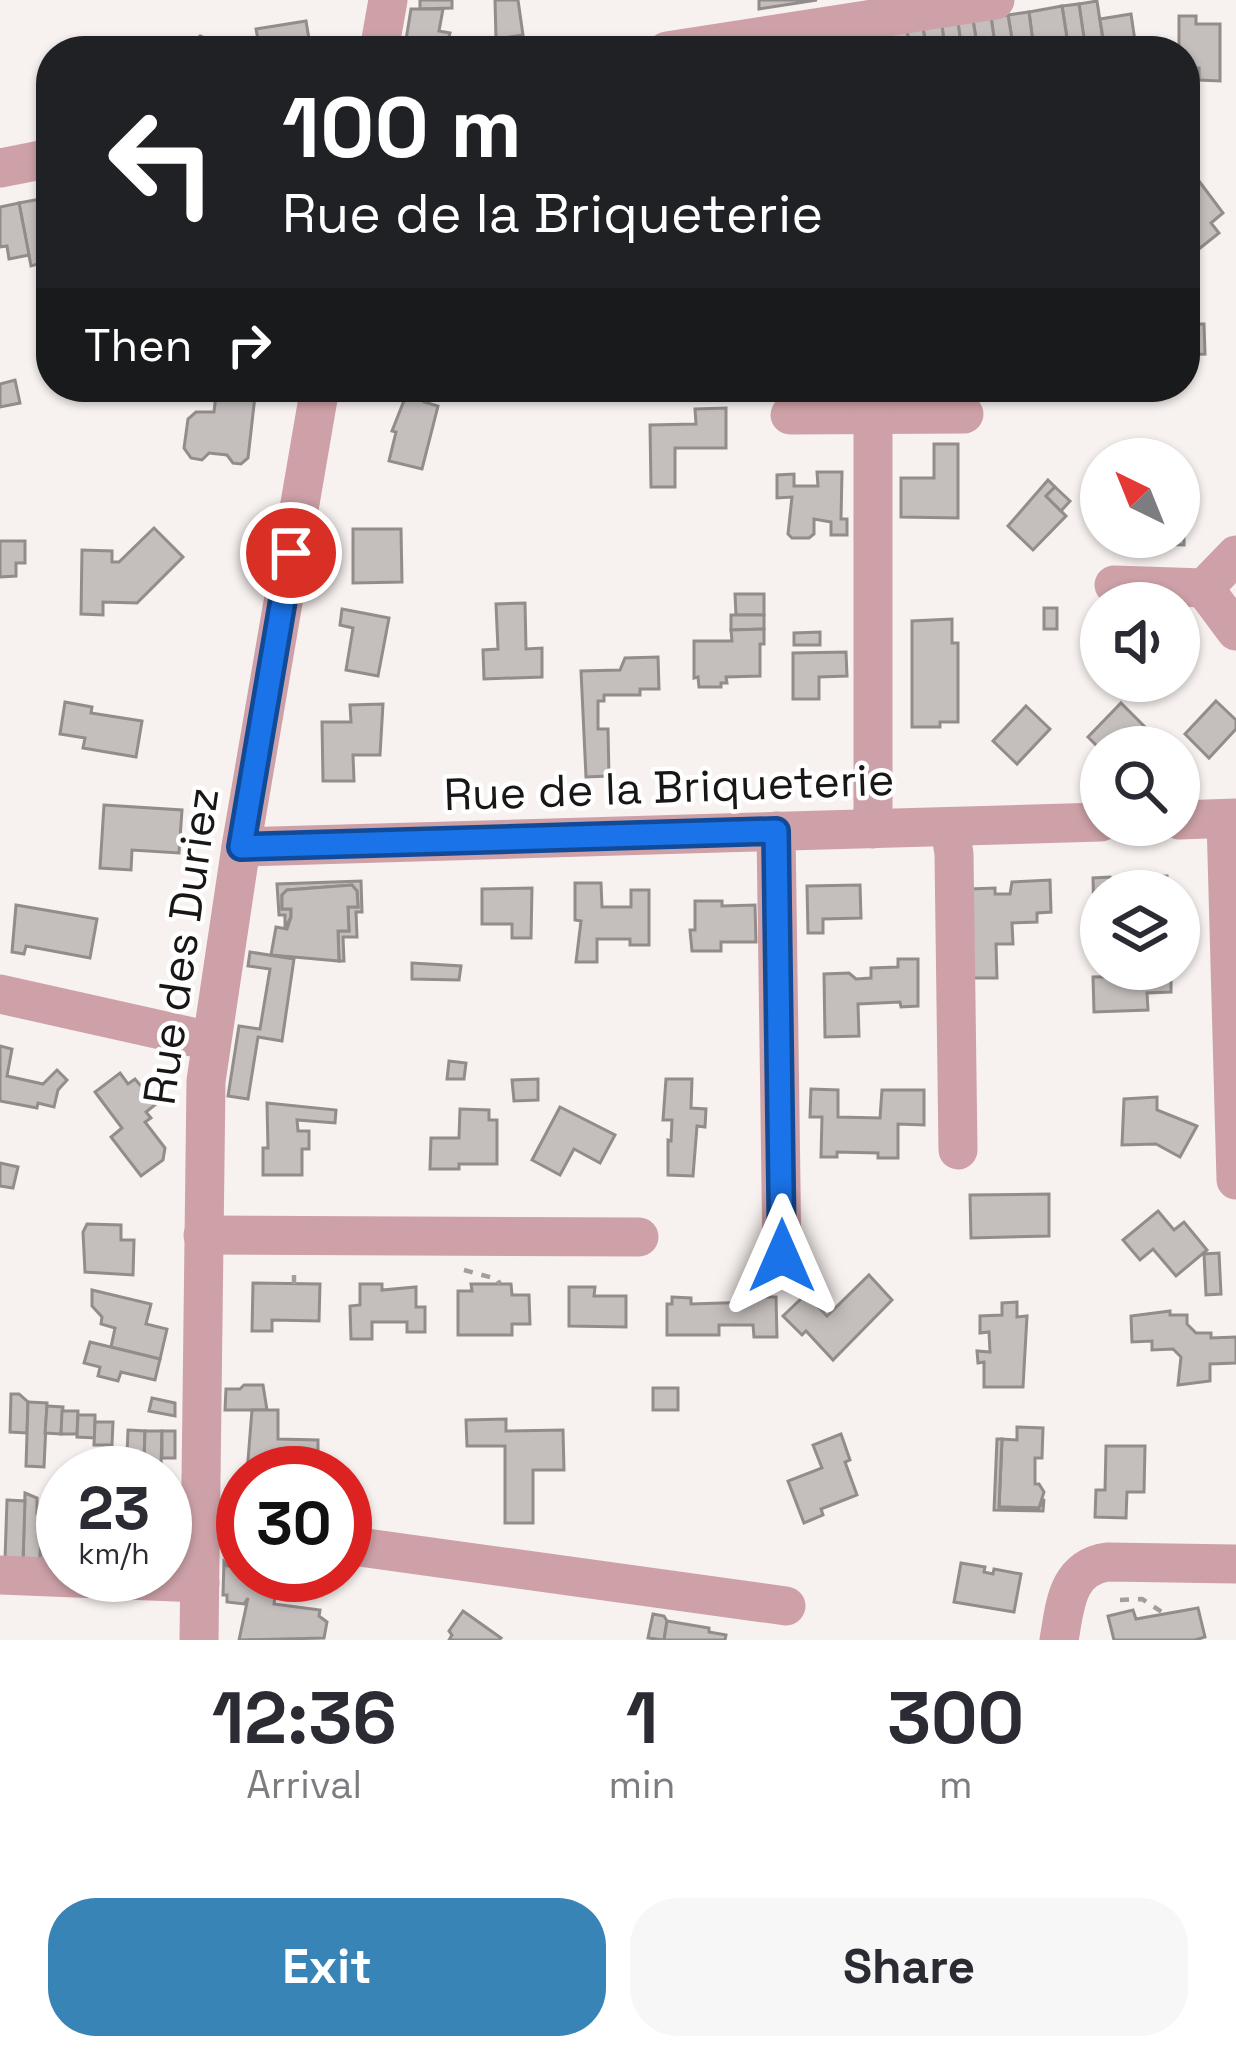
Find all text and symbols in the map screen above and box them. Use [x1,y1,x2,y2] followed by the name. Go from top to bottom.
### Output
[282,74,522,182] text: 100 m
[84,84,240,240] icon: left
[282,179,823,248] text: Rue de la Briqueterie
[216,312,282,378] icon: right
[84,317,192,374] text: Then
[1080,438,1200,558] north arrow
[1080,438,1200,990] map controls
[240,502,342,604] pin
[258,520,324,586] icon: arrive
[1080,582,1200,702] button: sound
[1080,726,1200,846] button: search
[443,751,895,823] street label: Rue de la Briqueterie
[131,784,231,1108] street label: Rue des Duriez
[1080,870,1200,990] button: layers
[719,1193,845,1319] position arrow
[216,1446,372,1602] speed limit sign: 30
[78,1470,150,1547] text: 23
[78,1534,150,1573] text: km/h
[212,1672,397,1764] text: 12:36
[626,1672,658,1764] text: 1
[887,1672,1024,1764] text: 300
[246,1760,362,1809] text: Arrival
[608,1760,675,1809] text: min
[939,1760,972,1809] text: m
[48,1898,606,2036] button: Exit
[630,1898,1188,2036] button: Share

